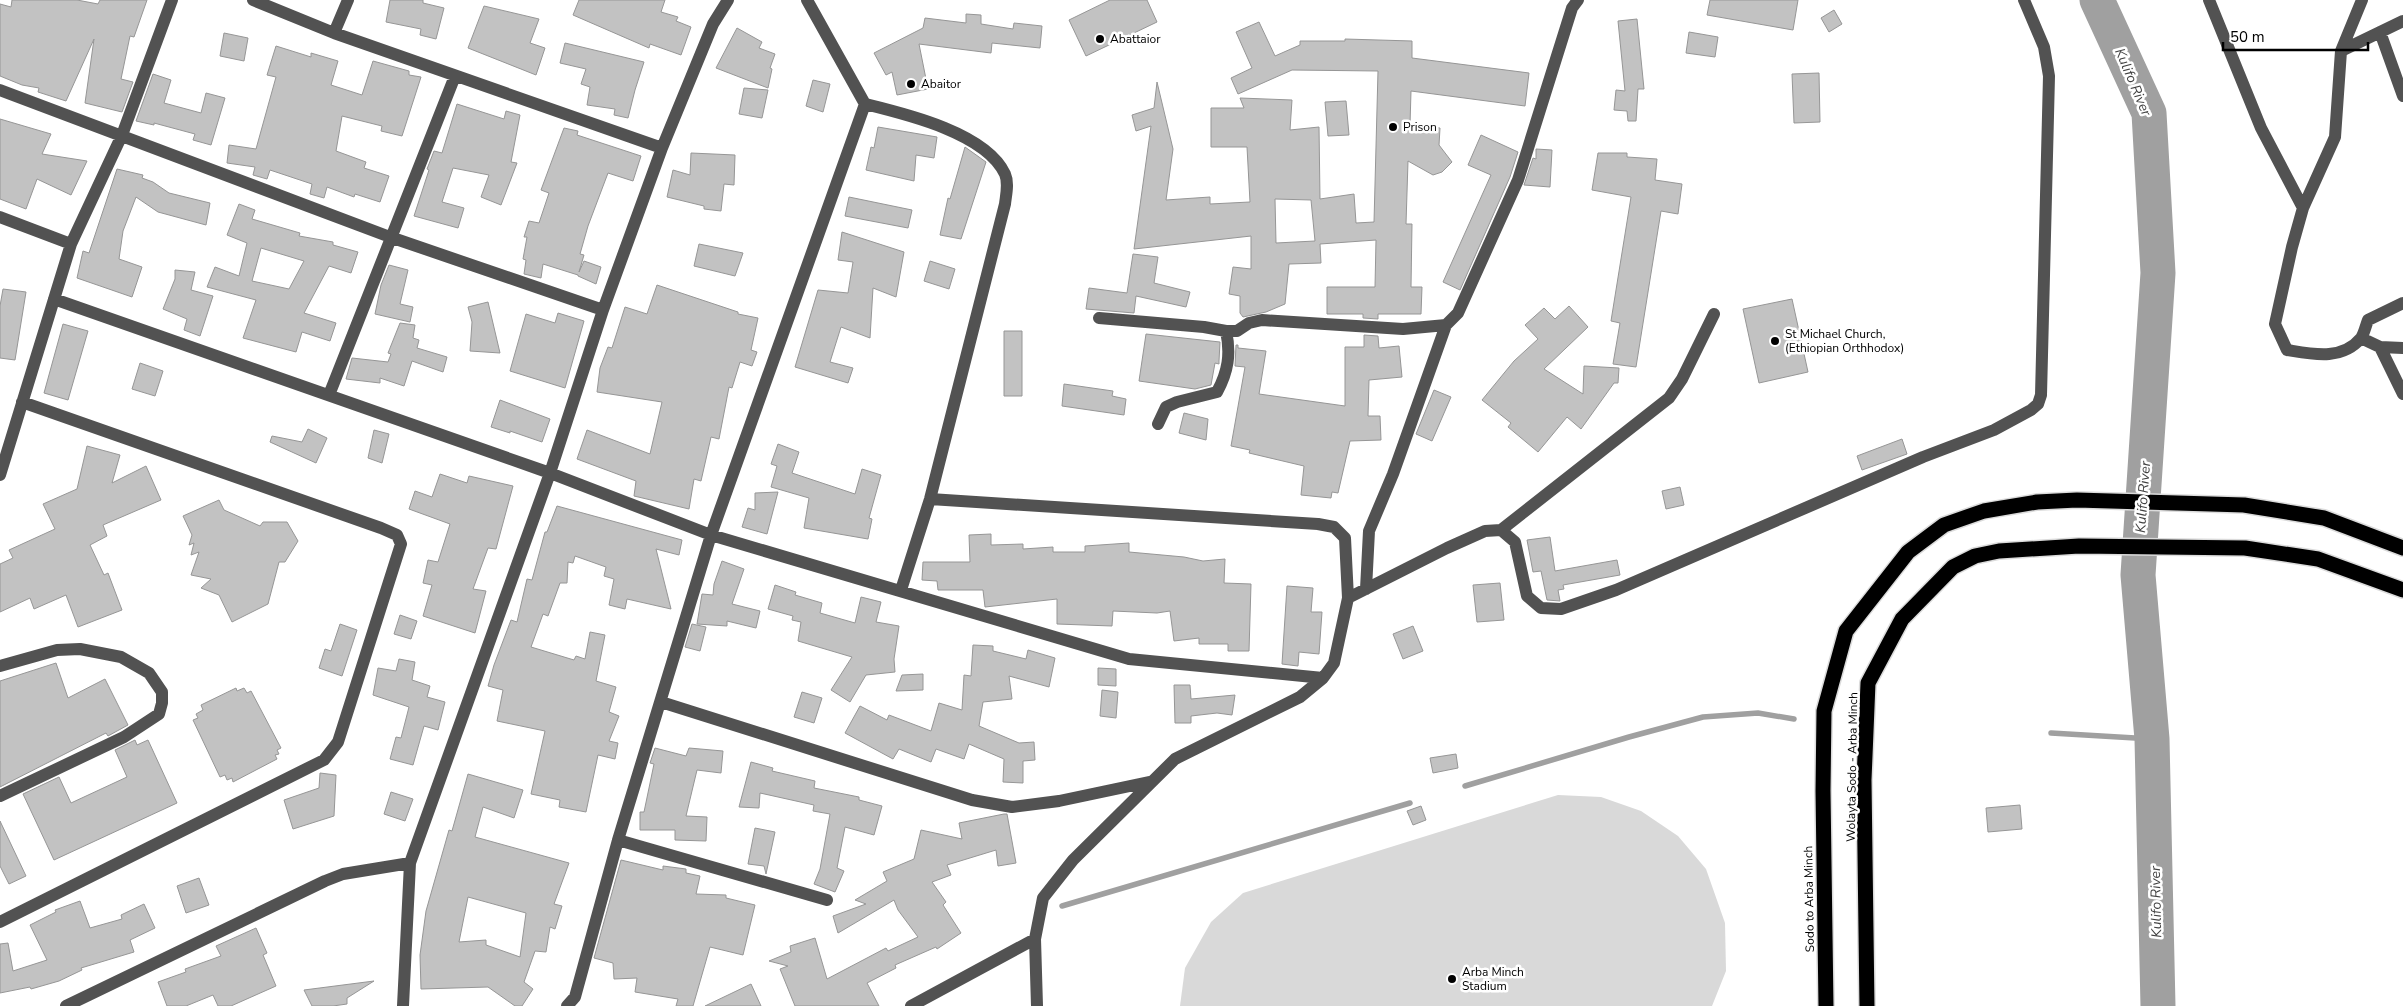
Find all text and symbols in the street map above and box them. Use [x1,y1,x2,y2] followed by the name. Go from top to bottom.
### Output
[2223,20,2368,52] scale bar
[2230,27,2265,47] text: 50 m
[1110,31,1161,47] place label: Abattaior
[1094,33,1106,45] marker: Abattaior
[2110,45,2156,120] water label: Kulifo River
[921,76,962,92] place label: Abaitor
[905,78,917,90] marker: Abaitor
[1403,119,1437,135] place label: Prison
[1387,121,1399,133] marker: Prison
[1785,326,1904,356] place label: St Michael Church, (Ethiopian Orthhodox)
[1769,335,1781,347] marker: St Michael Church, (Ethiopian Orthhodox)
[2131,460,2155,534] water label: Kulifo River
[1843,692,1861,842] street label: Wolayta Sodo - Arba Minch
[1800,846,1818,952] street label: Sodo to Arba Minch
[2146,865,2166,938] water label: Kulifo River
[1462,964,1524,994] place label: Arba Minch Stadium
[1446,973,1458,985] marker: Arba Minch Stadium

